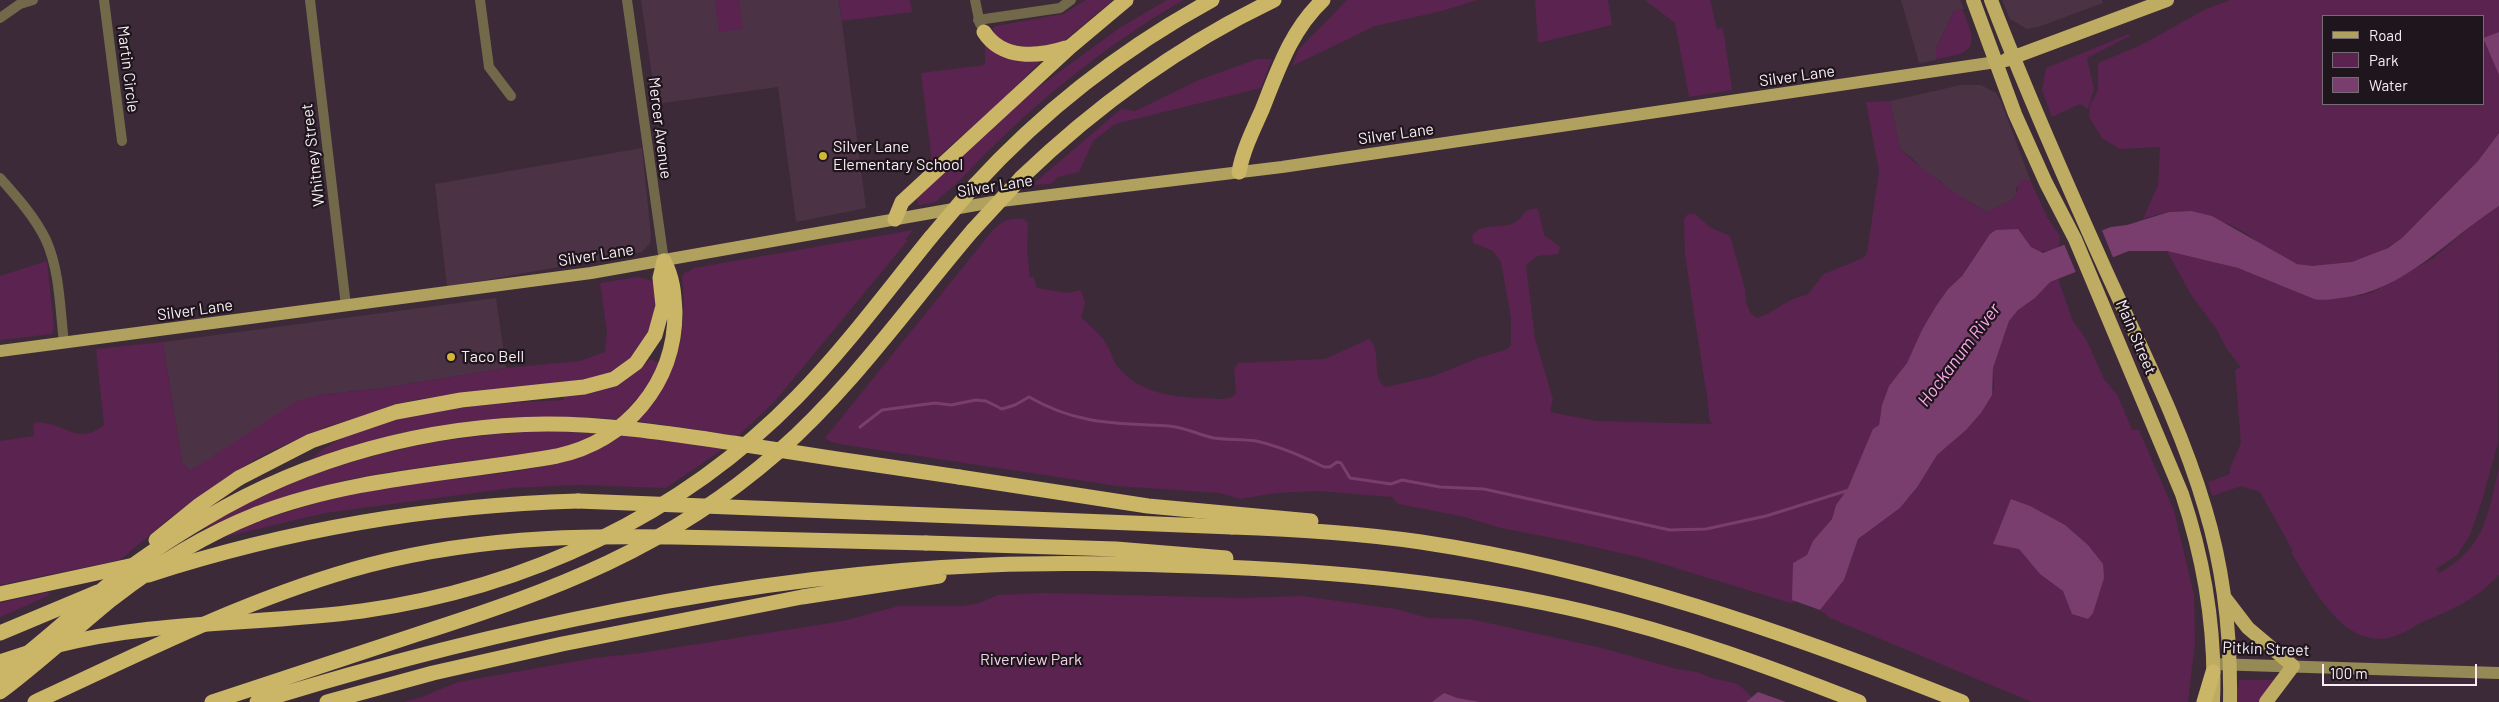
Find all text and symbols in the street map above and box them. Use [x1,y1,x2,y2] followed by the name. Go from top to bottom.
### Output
[2322,15,2484,105] legend
[113,24,143,114] street label: Martin Circle
[2369,26,2402,44] text: Road
[2369,51,2398,69] text: Park
[1758,61,1836,91] street label: Silver Lane
[644,76,676,180] street label: Mercer Avenue
[2369,76,2408,94] text: Water
[297,102,329,208] street label: Whitney Street
[1357,119,1435,149] street label: Silver Lane
[833,137,963,175] place label: Silver Lane Elementary School
[817,150,829,162] marker: Silver Lane Elementary School
[956,171,1034,201] street label: Silver Lane
[557,240,635,270] street label: Silver Lane
[156,295,234,325] street label: Silver Lane
[2112,297,2160,377] street label: Main Street
[1913,299,2005,411] water label: Hockanum River
[461,347,524,367] place label: Taco Bell
[445,351,457,363] marker: Taco Bell
[2222,638,2310,660] street label: Pitkin Street
[980,650,1082,670] park label: Riverview Park
[2324,654,2479,686] scale bar
[2330,664,2368,682] text: 100 m

